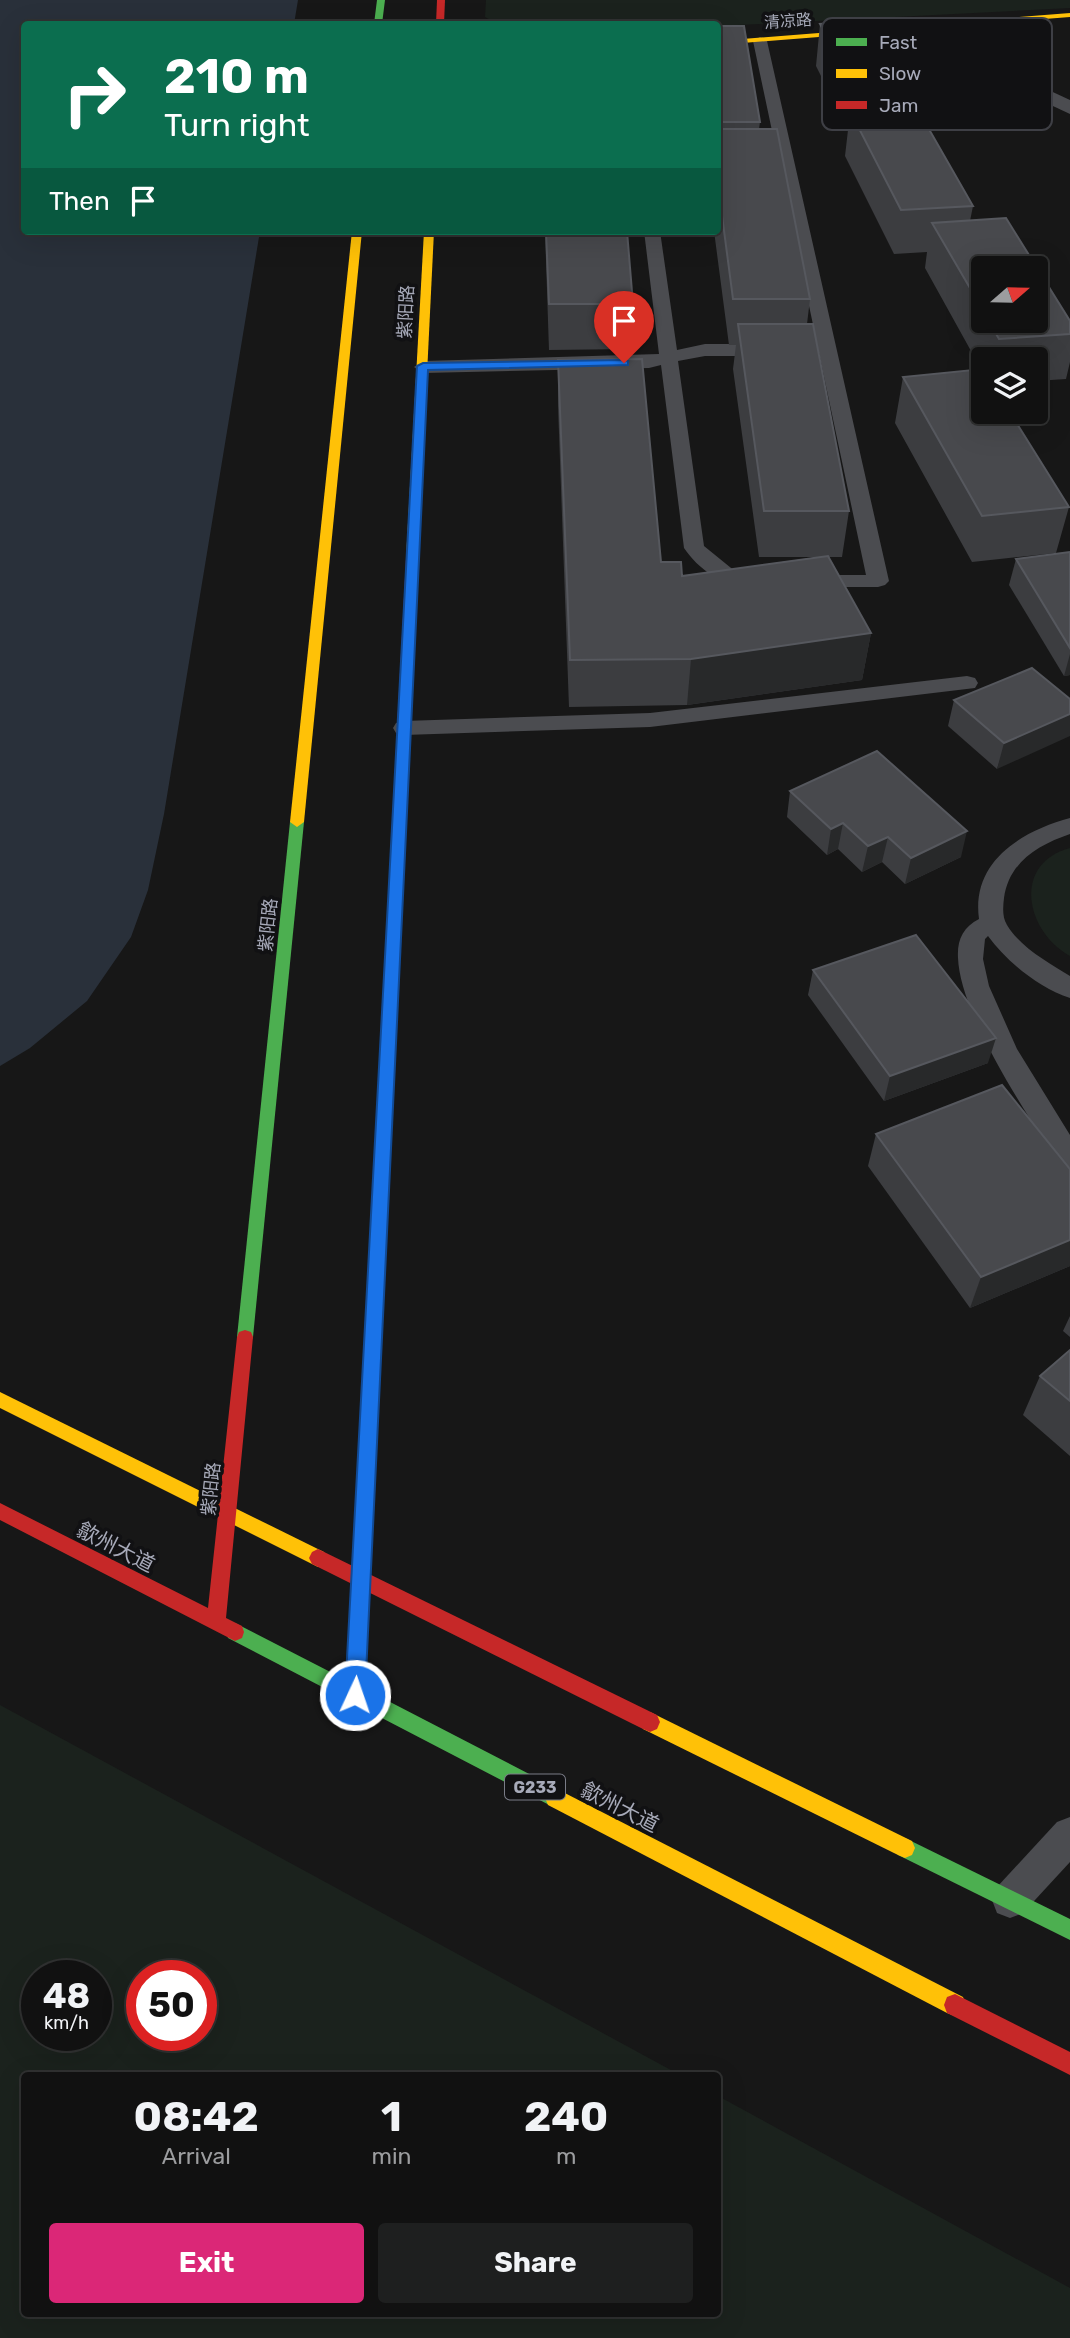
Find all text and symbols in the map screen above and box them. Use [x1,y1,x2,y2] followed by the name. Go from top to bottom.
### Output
[763,10,813,32] street label: 清凉路
[822,18,1052,130] legend
[879,31,918,54] text: Fast
[164,47,309,105] text: 210 m
[49,49,140,140] icon: right
[879,62,921,85] text: Slow
[879,94,918,117] text: Jam
[164,106,309,144] text: Turn right
[124,182,162,220] icon: arrive
[49,186,110,217] text: Then
[971,256,1048,332] north arrow
[971,256,1048,424] map controls
[394,284,418,340] street label: 紫阳路
[594,291,654,363] pin
[605,302,643,340] icon: arrive
[971,347,1048,424] button: layers
[254,897,282,953] street label: 紫阳路
[197,1461,225,1517] street label: 紫阳路
[73,1517,159,1577] street label: 歙州大道
[318,1658,392,1732] position arrow
[505,1774,565,1800] road number: G233
[577,1777,663,1837] street label: 歙州大道
[126,1960,217,2051] speed limit sign: 50
[43,1975,90,2017] text: 48
[44,2012,89,2034] text: km/h
[134,2092,259,2142] text: 08:42
[381,2092,402,2142] text: 1
[524,2092,608,2142] text: 240
[162,2142,231,2170] text: Arrival
[371,2142,411,2170] text: min
[556,2142,576,2170] text: m
[49,2223,364,2303] button: Exit
[378,2223,693,2303] button: Share

